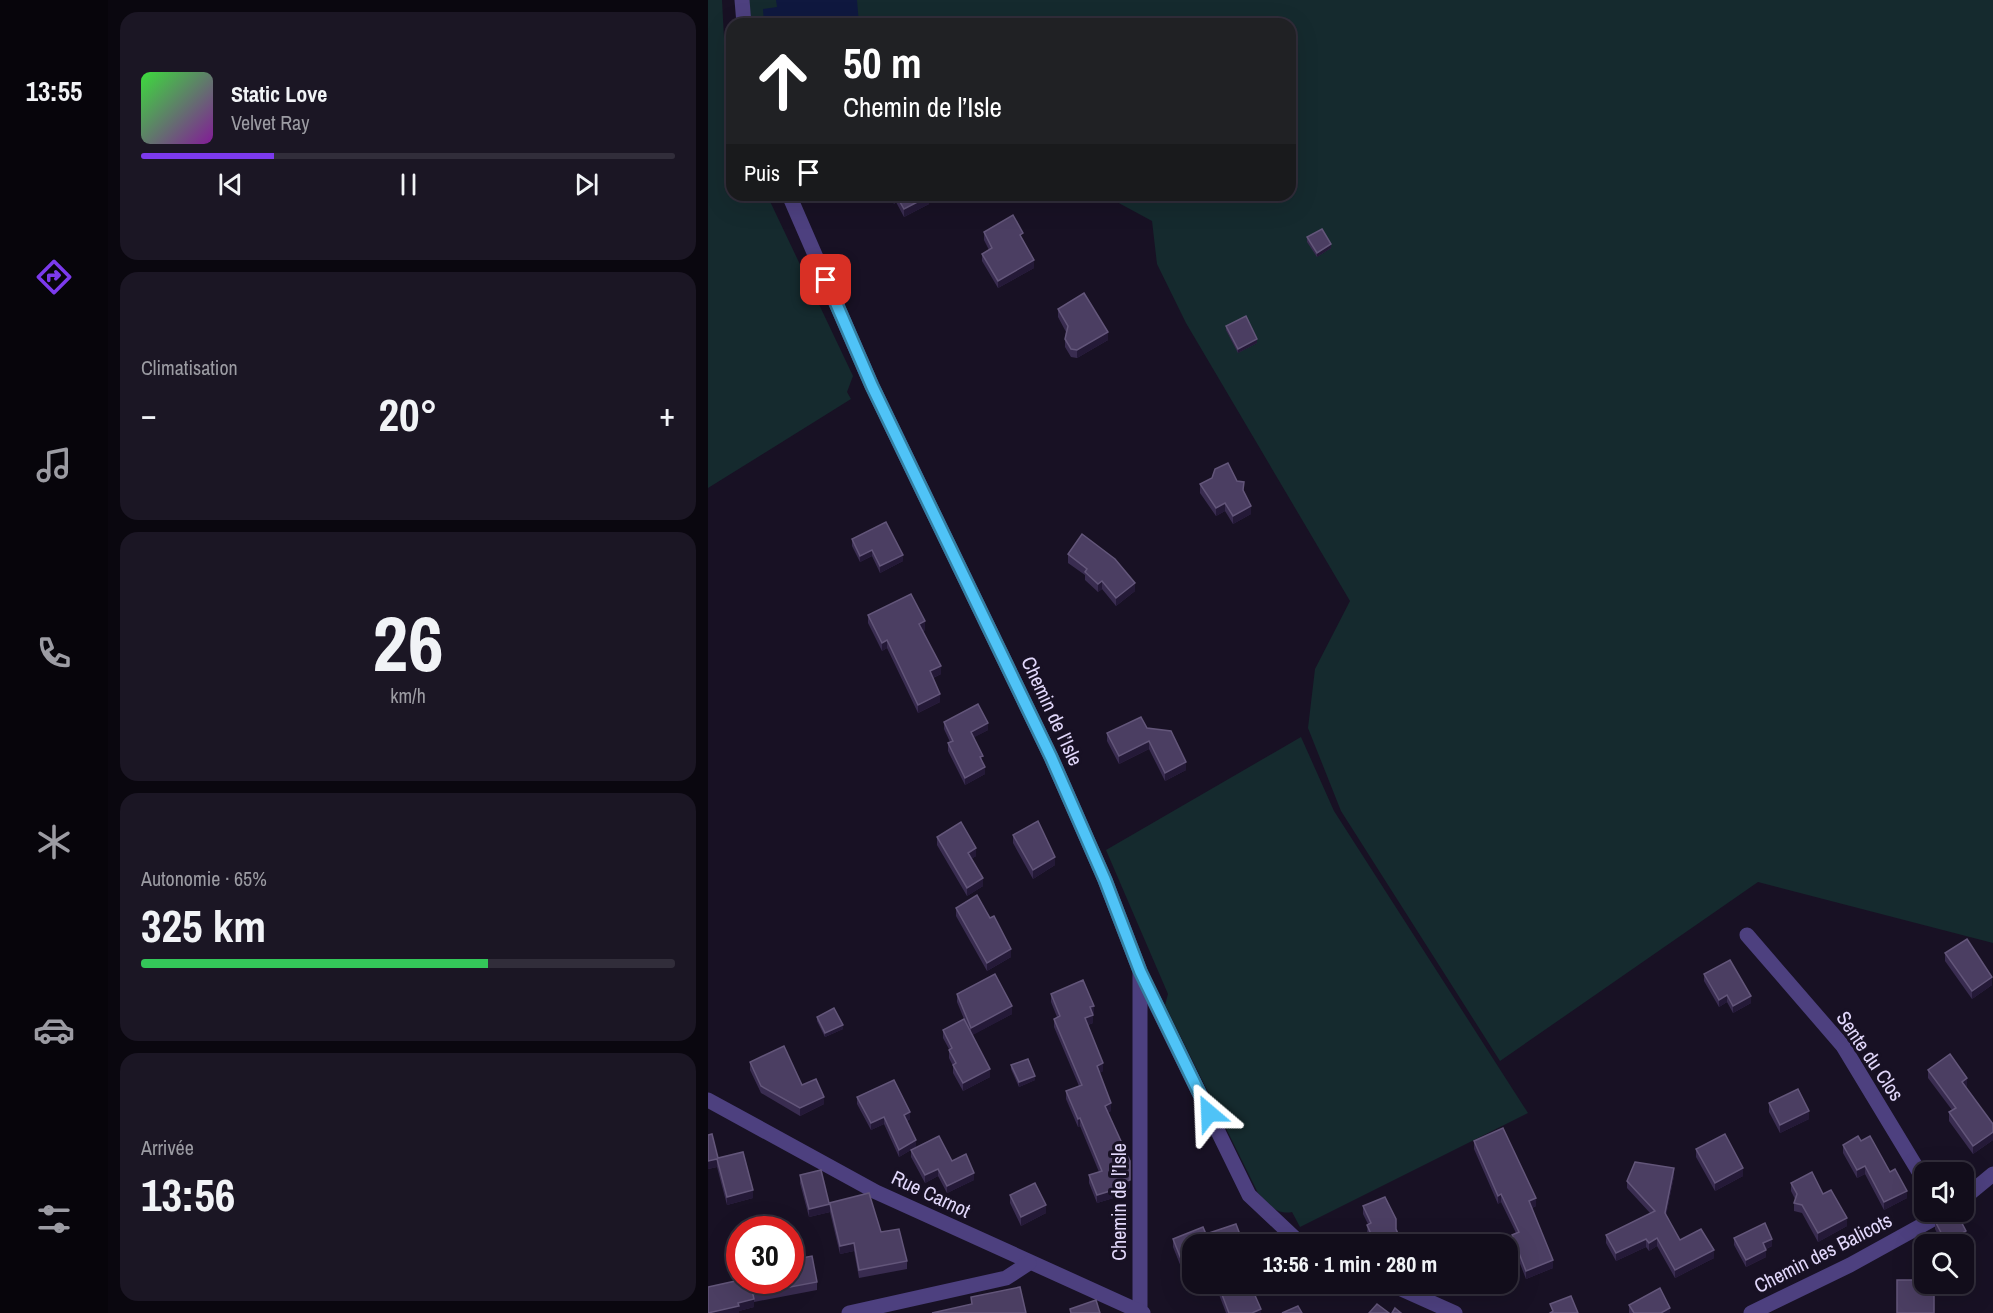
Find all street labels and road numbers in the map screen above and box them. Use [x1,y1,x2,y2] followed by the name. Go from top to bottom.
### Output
[1015,652,1090,770] street label: Chemin de l’Isle
[1830,1005,1910,1106] street label: Sente du Clos
[1105,1143,1132,1261] street label: Chemin de l’Isle
[887,1164,975,1224] street label: Rue Carnot
[1749,1206,1896,1299] street label: Chemin des Balicots

